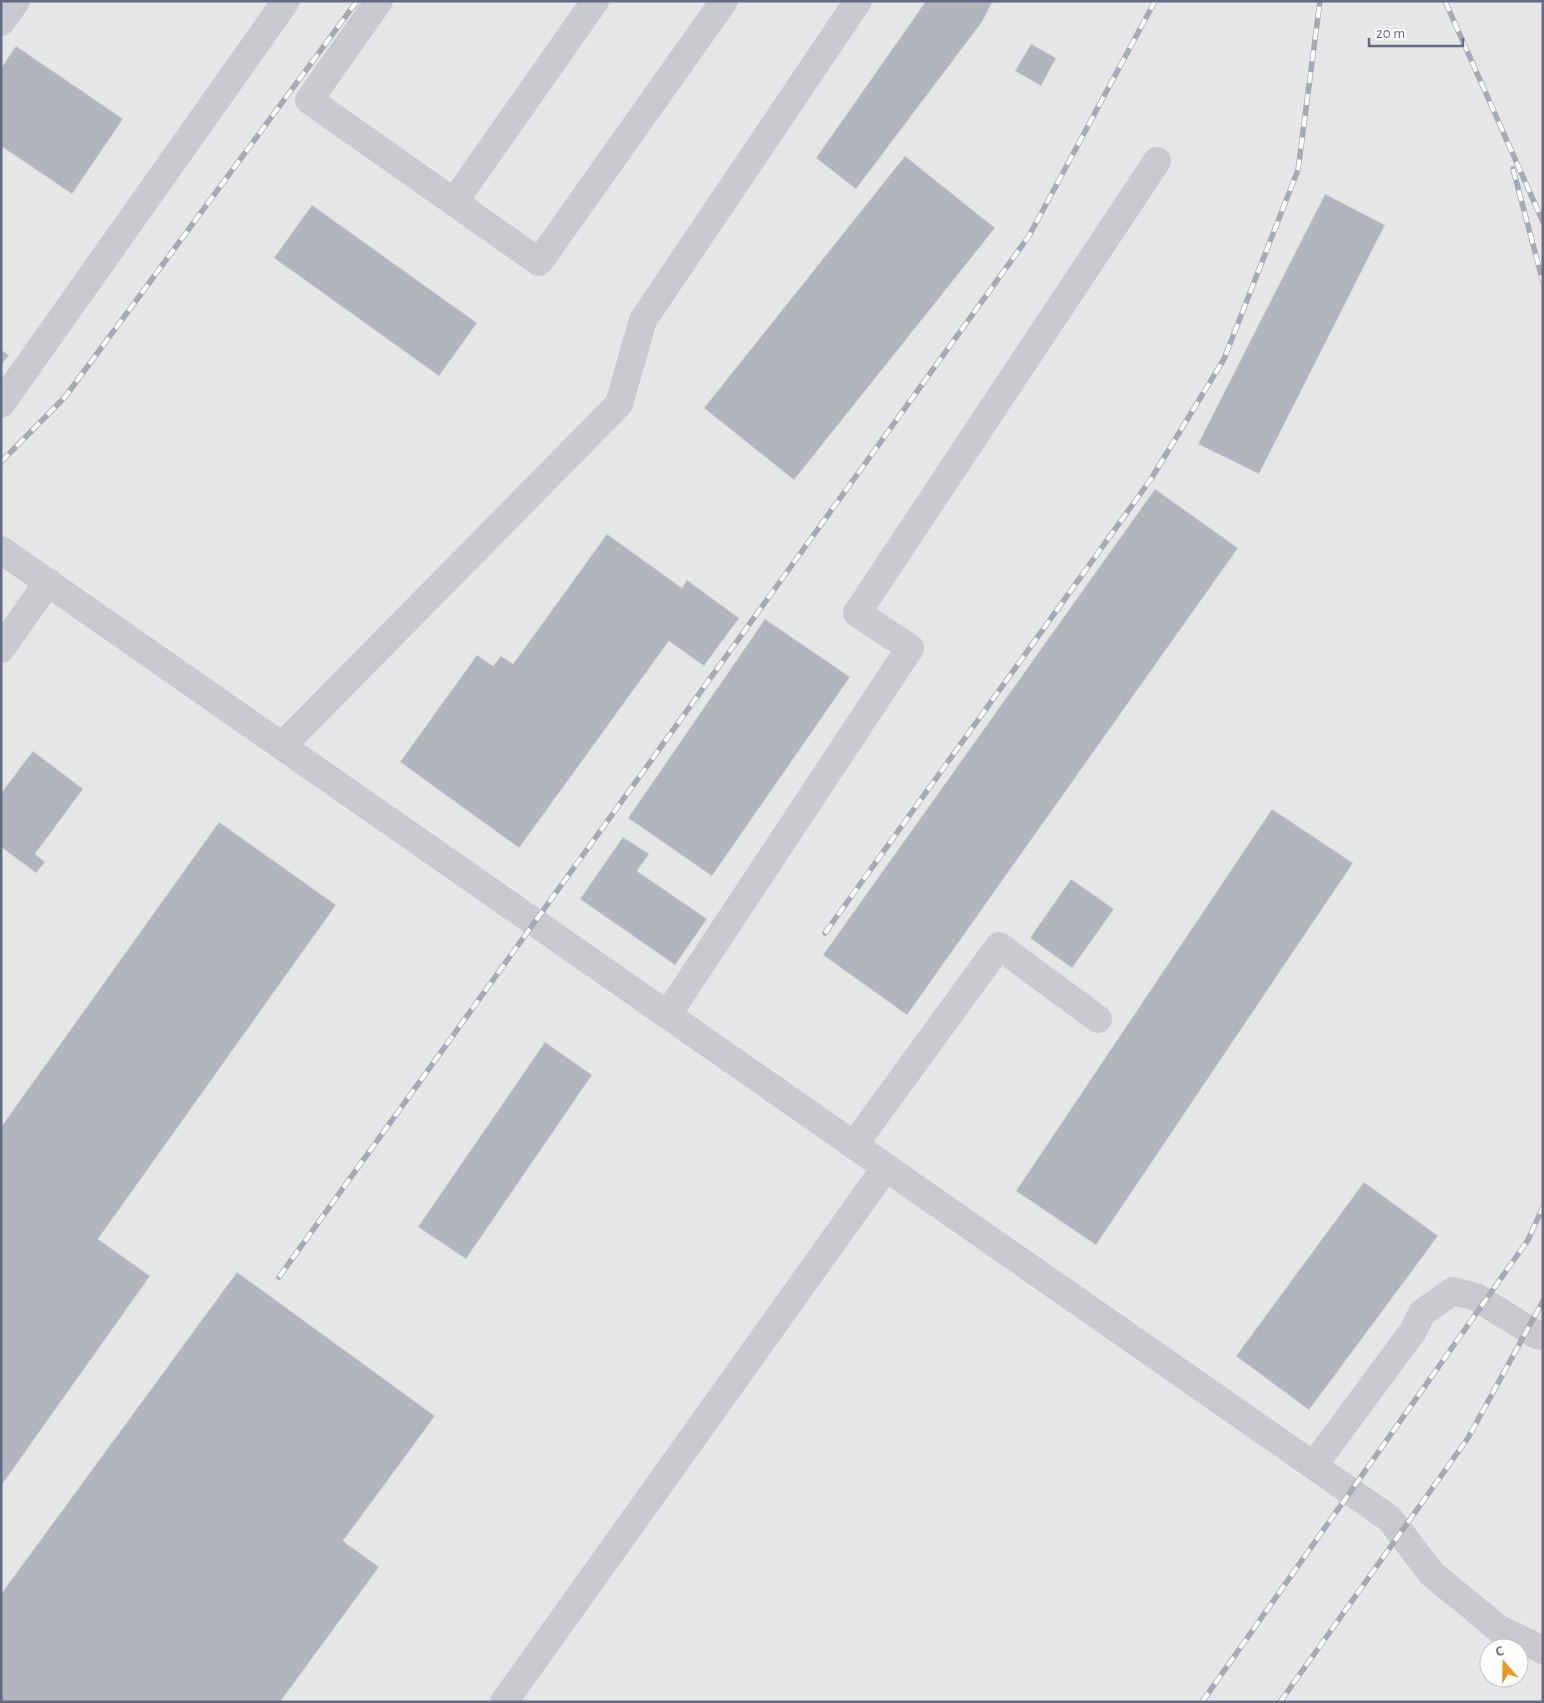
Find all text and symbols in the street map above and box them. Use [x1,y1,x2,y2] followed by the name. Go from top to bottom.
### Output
[1369,15,1463,47] scale bar
[1376,26,1405,41] text: 20 m
[1479,1638,1529,1688] north arrow
[1494,1644,1506,1660] text: С

